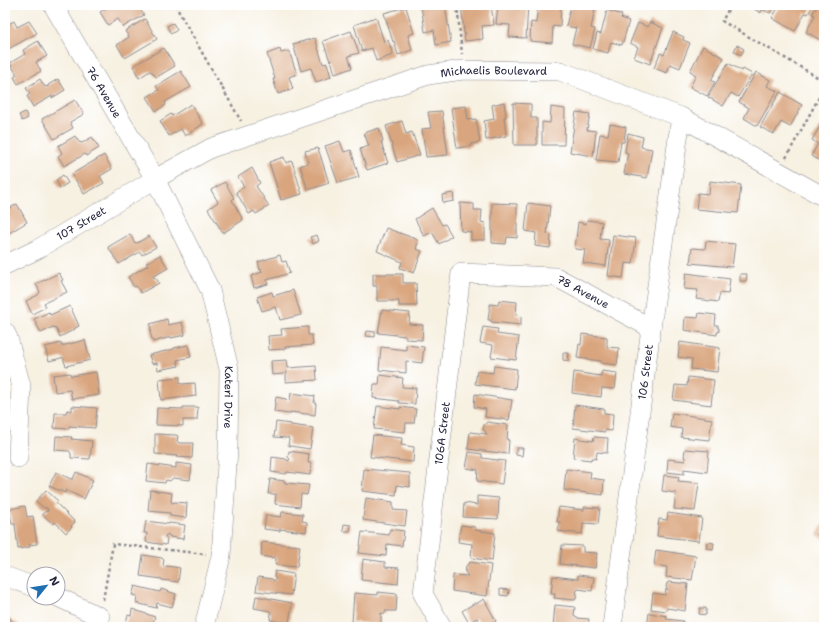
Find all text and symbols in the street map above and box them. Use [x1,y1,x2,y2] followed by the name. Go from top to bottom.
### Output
[439,63,547,81] street label: Michaelis Boulevard
[83,64,125,121] street label: 76 Avenue
[54,203,109,244] street label: 107 Street
[554,272,612,312] street label: 78 Avenue
[635,343,657,401] street label: 106 Street
[220,366,236,429] street label: Kateri Drive
[431,401,454,466] street label: 106A Street
[26,566,66,606] north arrow
[46,574,63,589] text: N

